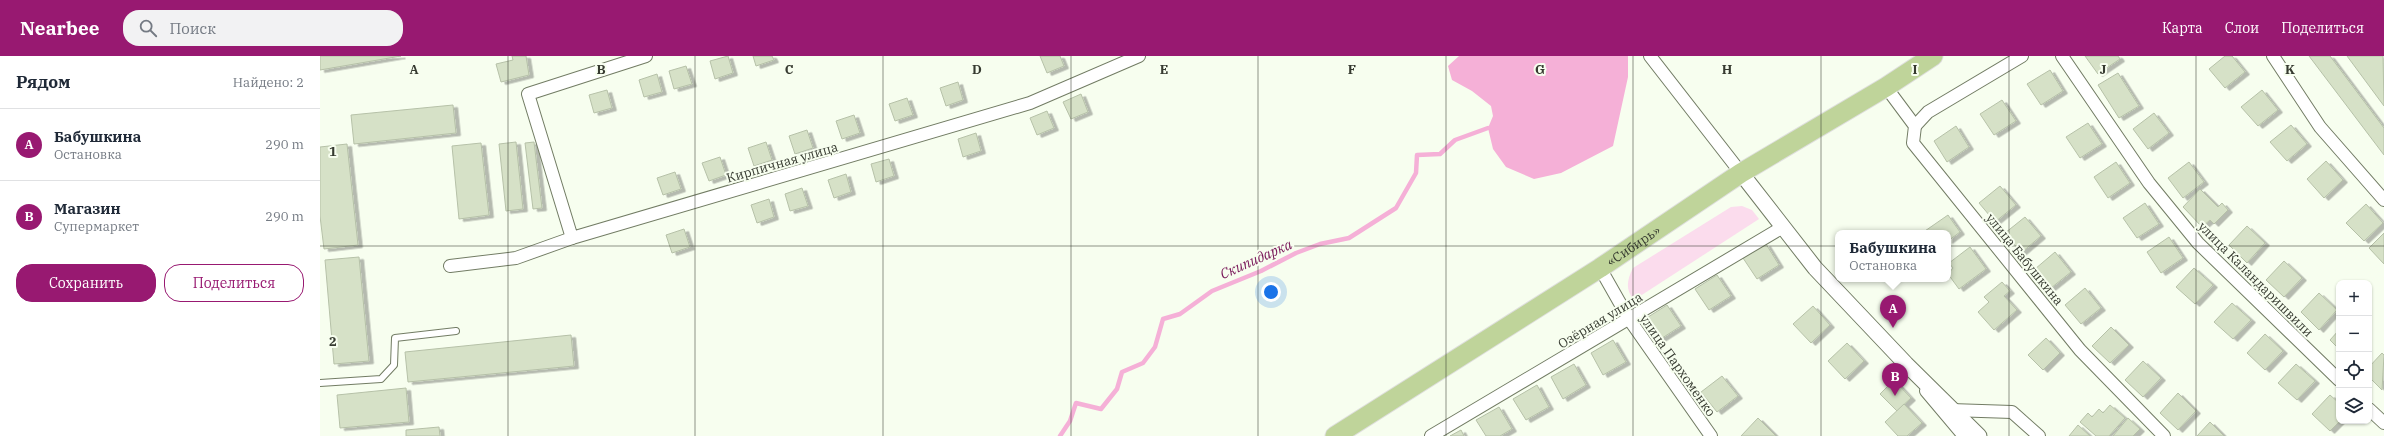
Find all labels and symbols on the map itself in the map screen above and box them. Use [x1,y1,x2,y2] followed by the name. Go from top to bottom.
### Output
[409,61,419,78] text: A
[596,61,606,78] text: B
[785,61,794,78] text: C
[972,61,982,78] text: D
[1160,61,1168,78] text: E
[1348,61,1356,78] text: F
[1535,61,1545,78] text: G
[1722,61,1733,78] text: H
[1913,61,1918,78] text: I
[2100,61,2107,78] text: J
[2285,61,2295,78] text: K
[724,138,840,187] street label: Кирпичная улица
[329,143,337,160] text: 1
[1982,210,2067,309] street label: улица Бабушкина
[2194,218,2317,341] street label: улица Каландаришвили
[1604,222,1664,270] street label: «Сибирь»
[1217,235,1295,283] water label: Скипидарка
[1261,282,1281,302] your location
[1555,289,1646,352] street label: Озёрная улица
[1880,295,1906,328] pin: A
[1636,311,1719,420] street label: улица Пархоменко
[329,333,337,350] text: 2
[1882,363,1908,396] pin: B

